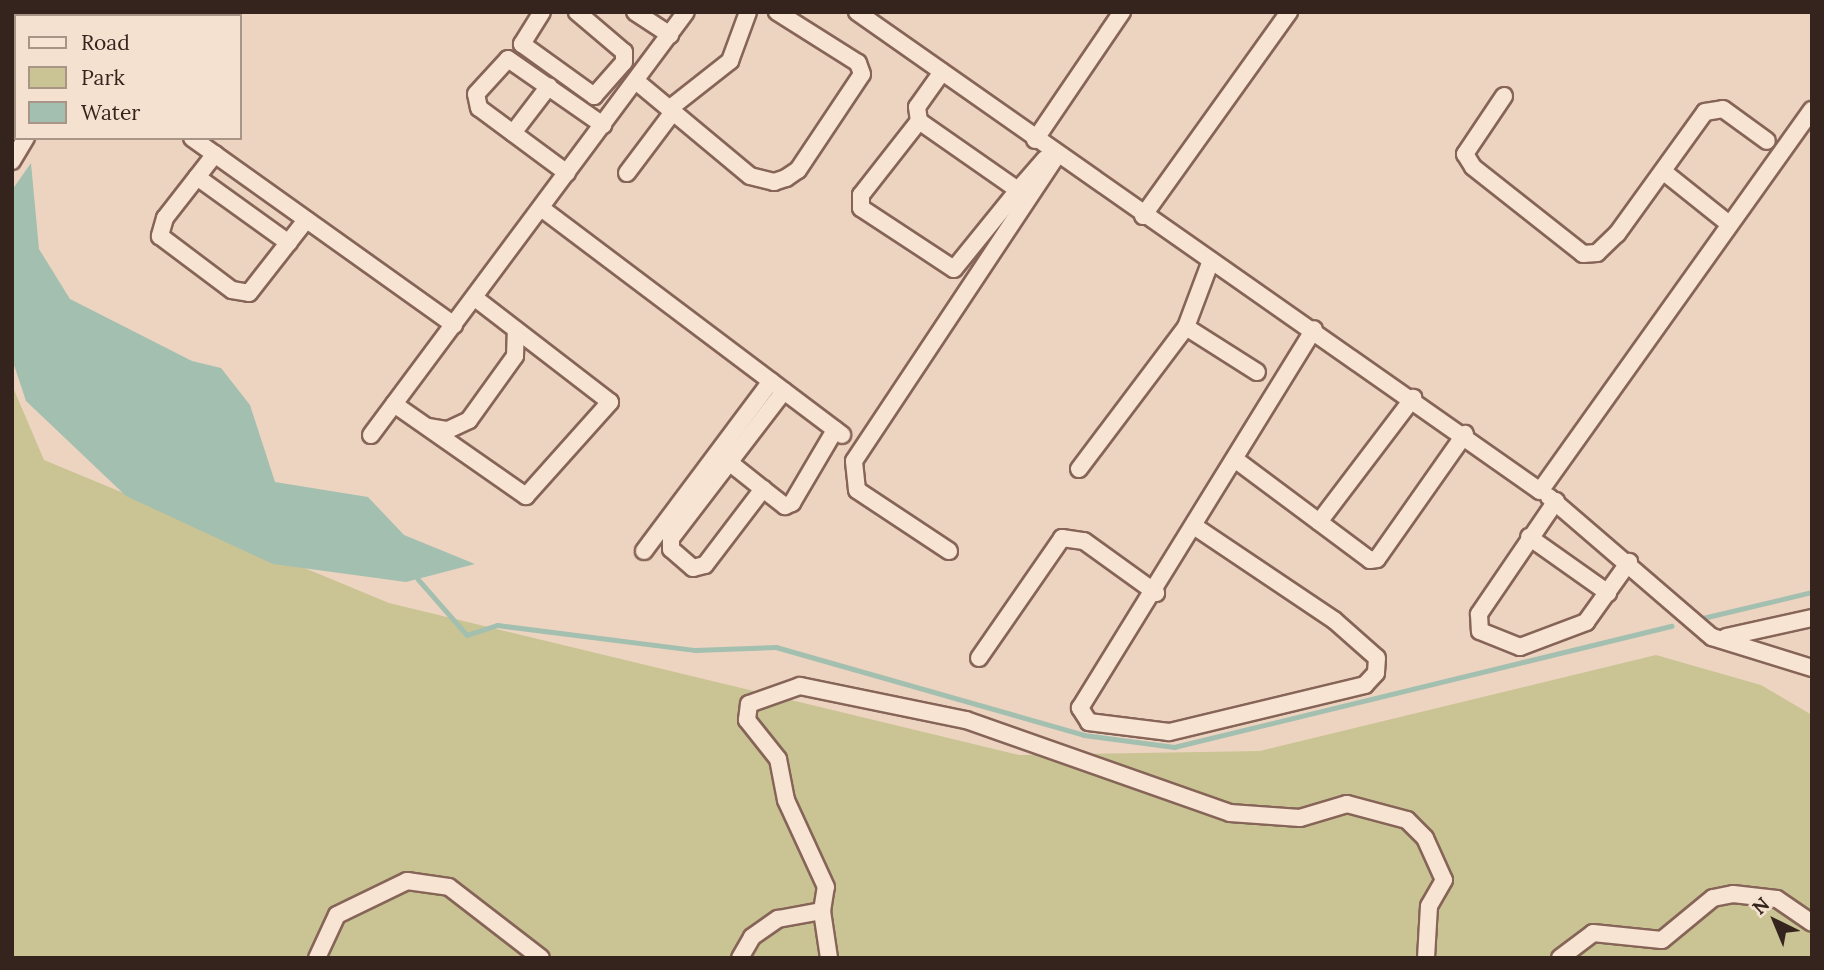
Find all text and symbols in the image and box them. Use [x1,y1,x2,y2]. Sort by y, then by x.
legend [14,14,242,140]
text: Road [81,29,130,56]
text: Park [81,64,125,91]
text: Water [81,99,140,126]
north arrow [1740,886,1810,956]
text: N [1747,892,1774,919]

